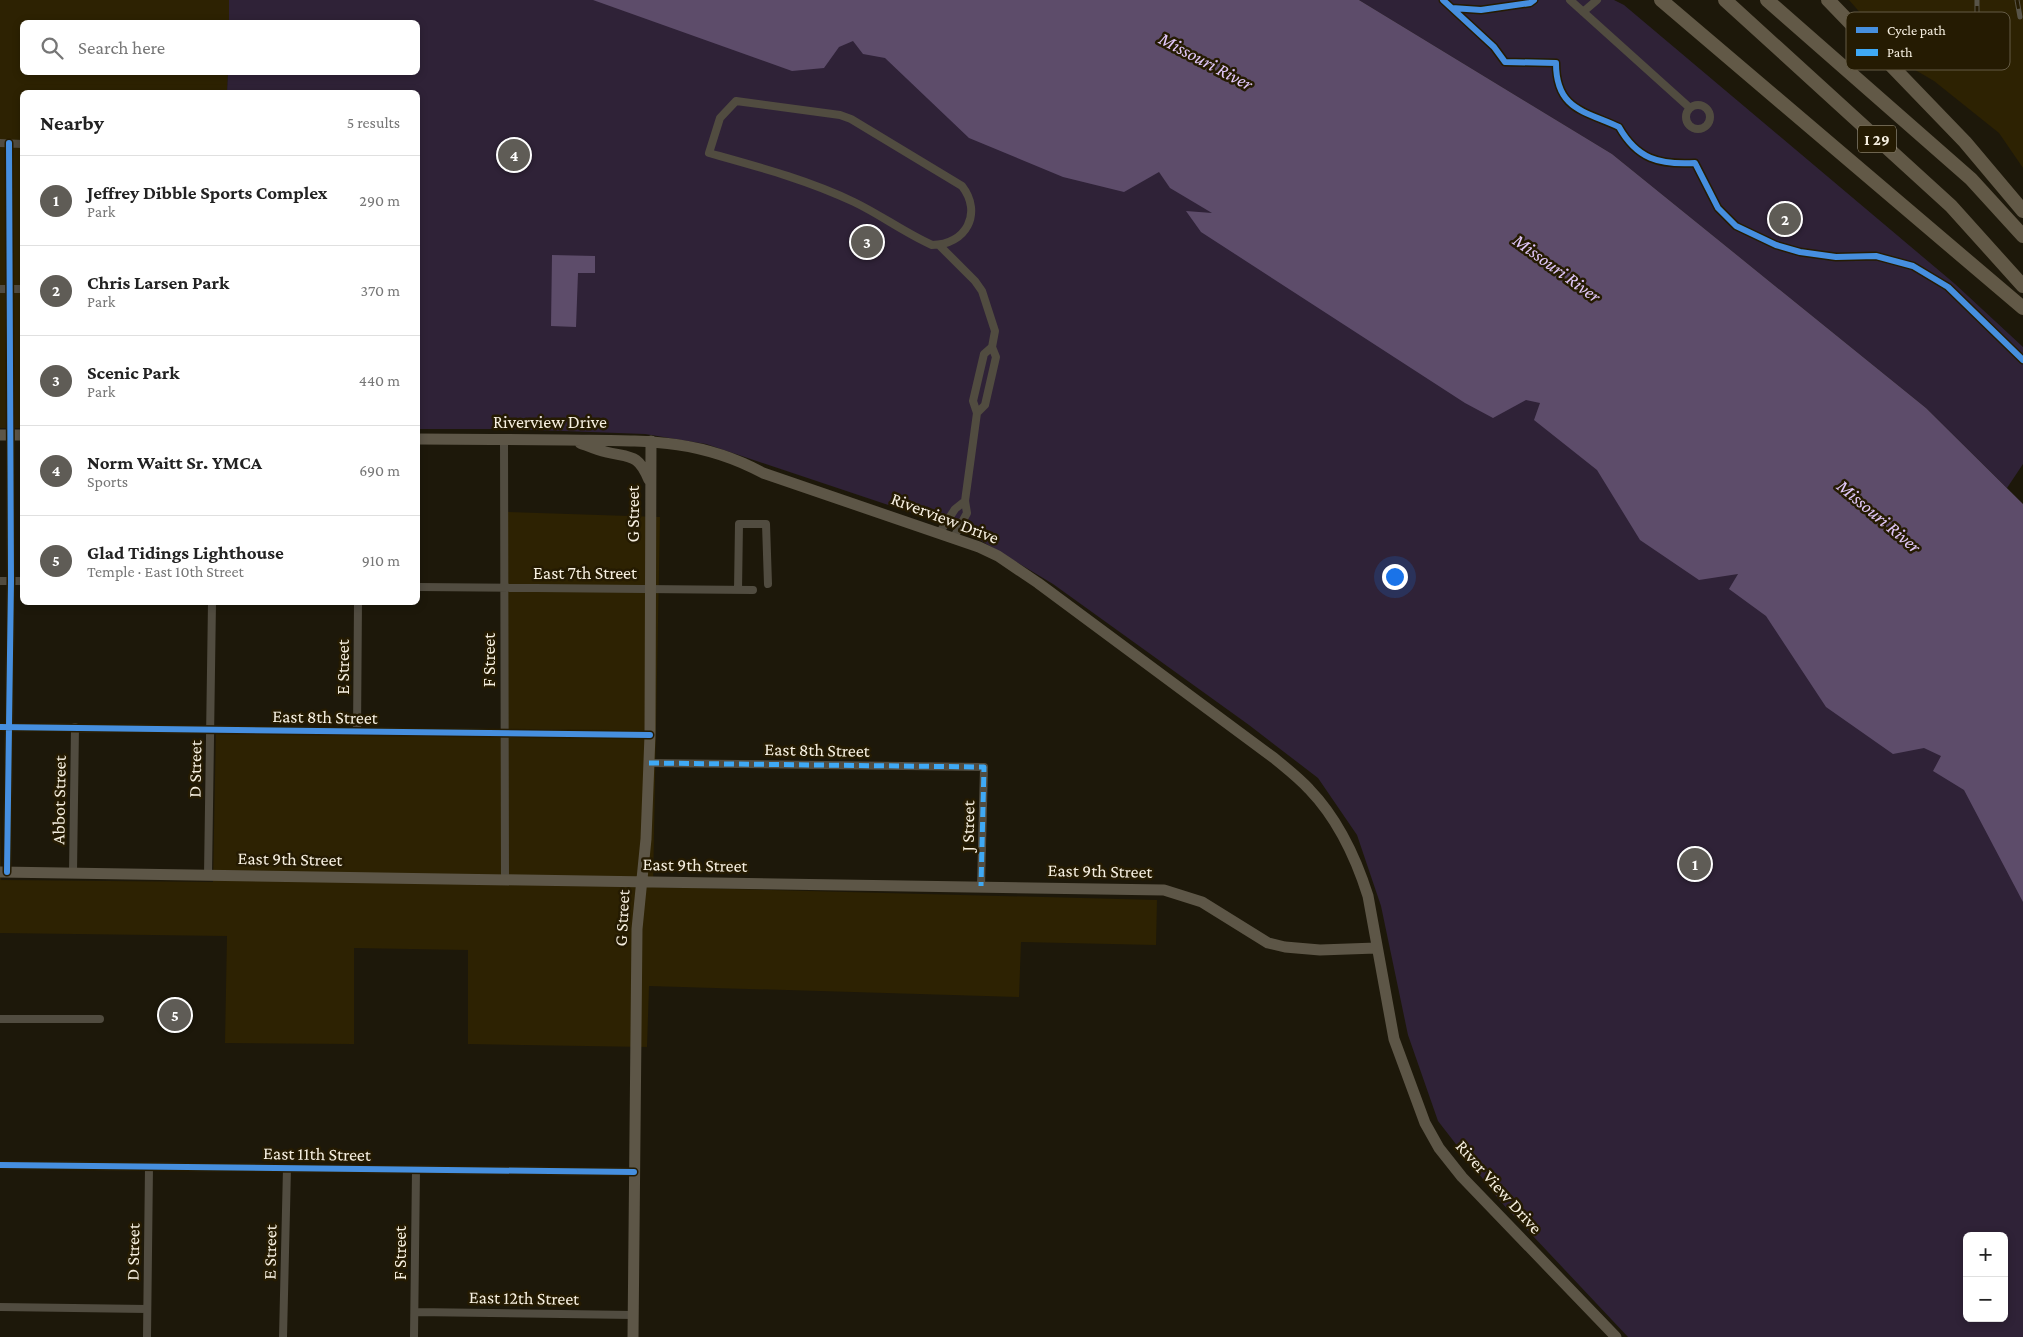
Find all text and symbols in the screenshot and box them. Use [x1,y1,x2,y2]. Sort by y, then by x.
legend [1846,12,2010,70]
search box [20,20,420,75]
text: Cycle path [1887,22,1946,38]
water label: Missouri River [1155,27,1258,95]
icon: search [38,34,66,62]
text: Search here [78,37,165,58]
text: Path [1887,44,1913,60]
text: Nearby [40,111,104,135]
text: 5 results [347,114,400,131]
road number: I 29 [1858,126,1896,152]
pin: 4 [498,136,530,174]
text: Jeffrey Dibble Sports Complex [87,182,327,203]
text: 1 [53,192,59,209]
text: 290 m [359,192,400,209]
pin: 2 [1769,200,1801,238]
text: Park [87,203,115,220]
pin: 3 [851,223,883,261]
water label: Missouri River [1508,229,1606,308]
text: Chris Larsen Park [87,272,229,293]
text: 2 [52,282,60,299]
text: 370 m [361,282,400,299]
text: Park [87,293,115,310]
text: Scenic Park [87,362,180,383]
text: 3 [52,372,60,389]
text: 440 m [359,372,400,389]
text: Park [87,383,115,400]
street label: Riverview Drive [493,412,607,432]
text: Norm Waitt Sr. YMCA [87,452,262,473]
text: 4 [52,462,60,479]
text: 690 m [359,462,400,479]
text: Sports [87,473,128,490]
water label: Missouri River [1832,474,1926,558]
street label: G Street [623,484,643,542]
street label: Riverview Drive [888,488,1002,548]
text: Glad Tidings Lighthouse [87,542,284,563]
text: 5 [52,552,60,569]
text: 910 m [362,552,400,569]
text: Temple · East 10th Street [87,563,244,580]
street label: East 7th Street [533,563,638,583]
your location [1382,564,1408,590]
street label: F Street [479,632,499,687]
street label: E Street [333,638,353,695]
street label: East 8th Street [272,706,379,728]
street label: D Street [184,739,206,798]
street label: East 8th Street [764,739,871,761]
street label: Abbot Street [48,754,70,845]
street label: J Street [958,799,978,854]
pin: 1 [1679,845,1711,883]
street label: East 9th Street [237,848,344,870]
street label: East 9th Street [642,854,749,876]
street label: East 9th Street [1047,860,1154,882]
street label: G Street [611,888,634,947]
pin: 5 [159,996,191,1034]
street label: River View Drive [1452,1136,1546,1238]
street label: East 11th Street [263,1143,372,1165]
street label: D Street [122,1222,144,1281]
street label: E Street [260,1223,280,1280]
street label: F Street [390,1225,410,1280]
map controls [1963,1232,2008,1322]
button: + [1963,1232,2008,1277]
button: − [1963,1277,2008,1322]
street label: East 12th Street [469,1287,580,1309]

